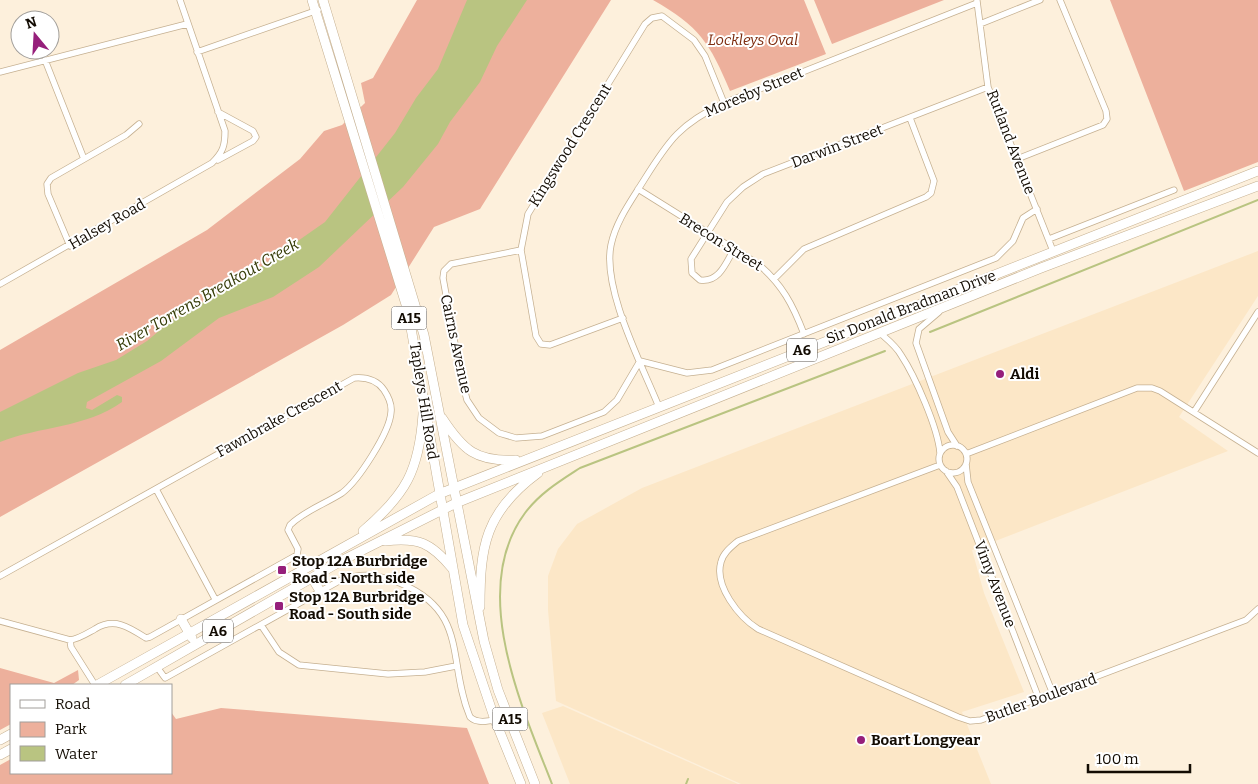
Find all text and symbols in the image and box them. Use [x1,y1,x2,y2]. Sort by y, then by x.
north arrow [10,10,60,60]
text: N [23,13,39,33]
park label: Lockleys Oval [708,31,798,49]
street label: Moresby Street [702,63,806,121]
street label: Kingswood Crescent [525,80,616,210]
street label: Rutland Avenue [983,87,1039,197]
street label: Darwin Street [789,120,886,172]
street label: Halsey Road [65,195,149,253]
street label: Brecon Street [676,209,766,275]
water label: River Torrens Breakout Creek [113,234,302,355]
street label: Sir Donald Bradman Drive [824,266,998,348]
street label: Cairns Avenue [437,293,475,395]
road number: A15 [392,306,426,330]
road number: A6 [787,338,817,362]
street label: Tapleys Hill Road [406,341,442,461]
place label: Aldi [1010,365,1039,383]
marker: Aldi [994,368,1006,380]
street label: Fawnbrake Crescent [213,377,345,461]
street label: Vimy Avenue [970,538,1020,630]
place label: Stop 12A Burbridge Road - North side [292,552,427,587]
marker: Stop 12A Burbridge Road - North side [276,564,288,576]
place label: Stop 12A Burbridge Road - South side [289,588,424,623]
marker: Stop 12A Burbridge Road - South side [273,600,285,612]
road number: A6 [203,620,233,642]
street label: Butler Boulevard [983,670,1099,726]
legend [10,684,172,774]
text: Road [55,695,90,713]
road number: A15 [492,708,528,731]
text: Park [55,720,87,738]
place label: Boart Longyear [871,731,980,749]
marker: Boart Longyear [855,734,867,746]
scale bar [1088,742,1190,774]
text: Water [55,745,98,763]
text: 100 m [1096,750,1139,768]

